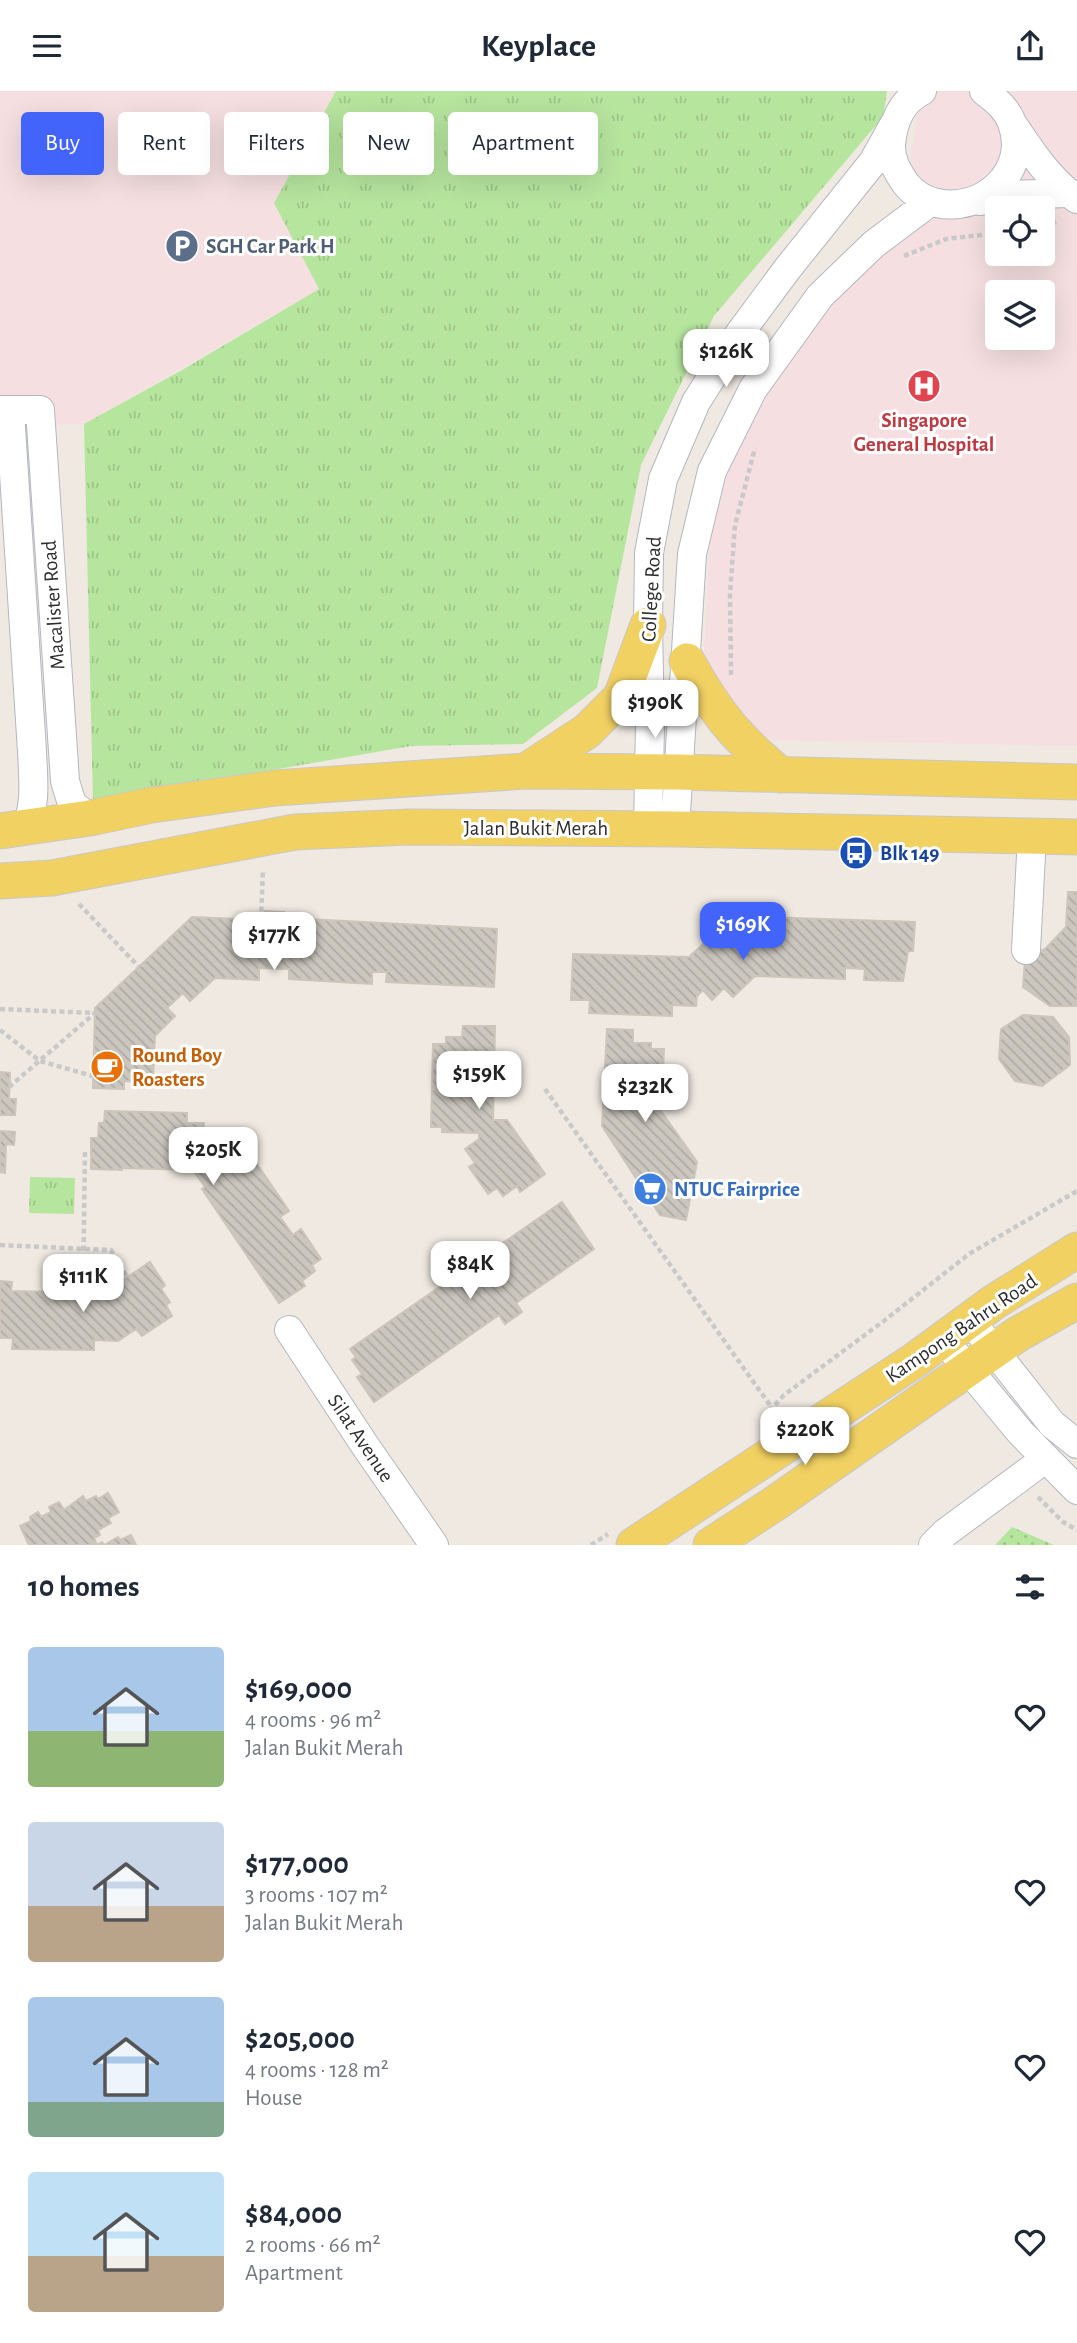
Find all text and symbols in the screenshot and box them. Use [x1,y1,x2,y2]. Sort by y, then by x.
icon: menu [28,27,66,65]
icon: share [1011,27,1049,65]
text: Keyplace [481,30,596,62]
chip: Buy [21,112,104,175]
chip: Rent [118,112,210,175]
chip: Filters [224,112,329,175]
chip: New [343,112,434,175]
chip: Apartment [448,112,598,175]
map controls [985,196,1055,350]
button: locate [985,196,1055,266]
parking icon: SGH Car Park H [163,227,201,265]
place label: SGH Car Park H [206,236,335,257]
button: layers [985,280,1055,350]
pin: $126K [677,329,775,389]
text: $126K [699,340,753,363]
hospital icon: Singapore General Hospital [905,367,943,405]
place label: Singapore General Hospital [854,410,994,455]
street label: College Road [638,536,665,642]
street label: Macalister Road [38,539,68,670]
pin: $190K [606,681,704,740]
text: $190K [627,691,683,714]
street label: Jalan Bukit Merah [464,818,608,839]
bus stop icon: Blk 149 [837,834,875,872]
place label: Blk 149 [880,843,940,864]
pin: $169K [694,903,792,962]
pin: $177K [225,913,323,972]
text: $169K [716,913,770,936]
text: $177K [248,923,300,946]
place label: Round Boy Roasters [132,1045,222,1090]
cafe icon: Round Boy Roasters [88,1048,126,1086]
pin: $159K [430,1051,528,1111]
text: $159K [452,1062,506,1085]
pin: $232K [596,1065,694,1124]
text: $232K [617,1075,673,1098]
pin: $205K [164,1127,262,1187]
text: $205K [185,1138,241,1161]
supermarket icon: NTUC Fairprice [631,1170,669,1208]
place label: NTUC Fairprice [674,1179,800,1200]
pin: $84K [429,1241,511,1301]
text: $84K [447,1252,493,1275]
pin: $111K [34,1255,132,1314]
text: $111K [59,1265,107,1288]
street label: Kampong Bahru Road [882,1270,1041,1387]
street label: Silat Avenue [324,1390,398,1486]
pin: $220K [756,1407,854,1467]
text: $220K [776,1418,834,1441]
icon: filters [1011,1568,1049,1606]
text: 10 homes [28,1572,139,1602]
text: $169,000 [245,1674,352,1704]
icon: home [84,1675,168,1759]
icon: heart [1011,1698,1049,1736]
text: 4 rooms · 96 m² [245,1709,381,1732]
text: Jalan Bukit Merah [245,1737,403,1760]
text: $177,000 [245,1849,349,1879]
icon: home [84,1850,168,1934]
icon: heart [1011,1873,1049,1911]
text: 3 rooms · 107 m² [245,1884,388,1907]
text: Jalan Bukit Merah [245,1912,403,1935]
text: $205,000 [245,2024,355,2054]
icon: home [84,2025,168,2109]
icon: heart [1011,2048,1049,2086]
text: 4 rooms · 128 m² [245,2059,389,2082]
text: House [245,2087,302,2110]
text: $84,000 [245,2199,342,2229]
icon: home [84,2200,168,2284]
icon: heart [1011,2223,1049,2261]
text: 2 rooms · 66 m² [245,2234,381,2257]
text: Apartment [245,2262,343,2285]

